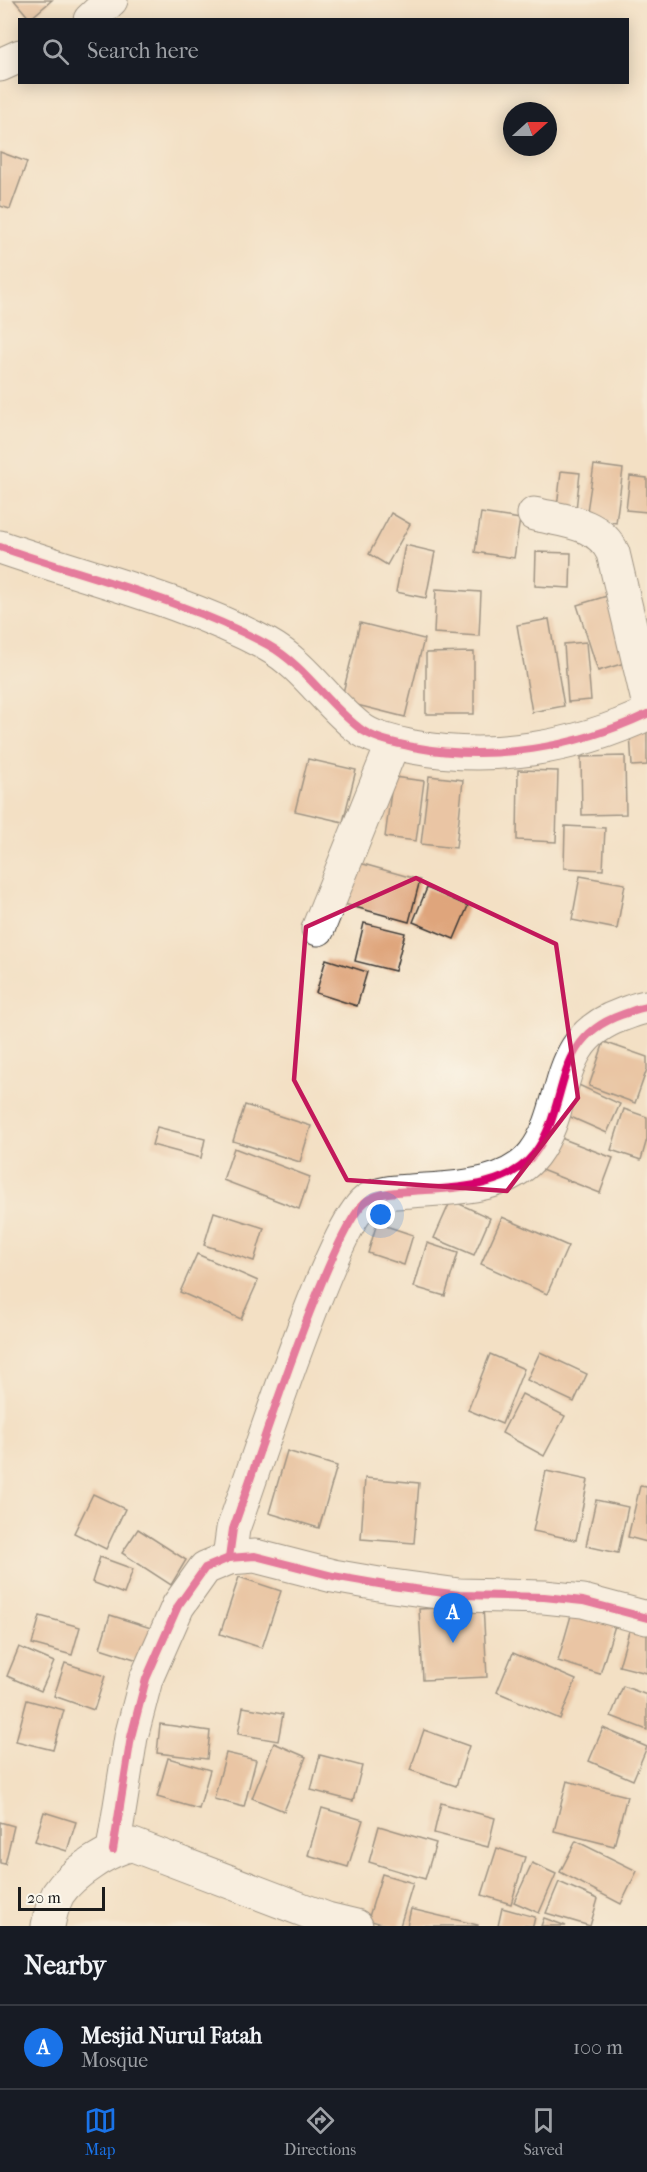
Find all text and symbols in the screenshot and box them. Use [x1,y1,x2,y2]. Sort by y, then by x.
search box [18,18,629,84]
icon: search [39,35,72,68]
text: Search here [87,38,199,64]
north arrow [503,102,557,156]
your location [366,1200,395,1229]
pin: A [434,1594,472,1643]
scale bar [18,1884,105,1912]
text: 20 m [27,1888,61,1907]
text: Nearby [24,1950,106,1981]
text: Mesjid Nurul Fatah [81,2023,262,2049]
text: A [37,2036,50,2059]
text: 100 m [573,2036,623,2059]
text: Mosque [81,2049,148,2072]
tab: Map [84,2104,117,2159]
tab: Directions [284,2104,356,2159]
tab: Saved [524,2104,563,2159]

